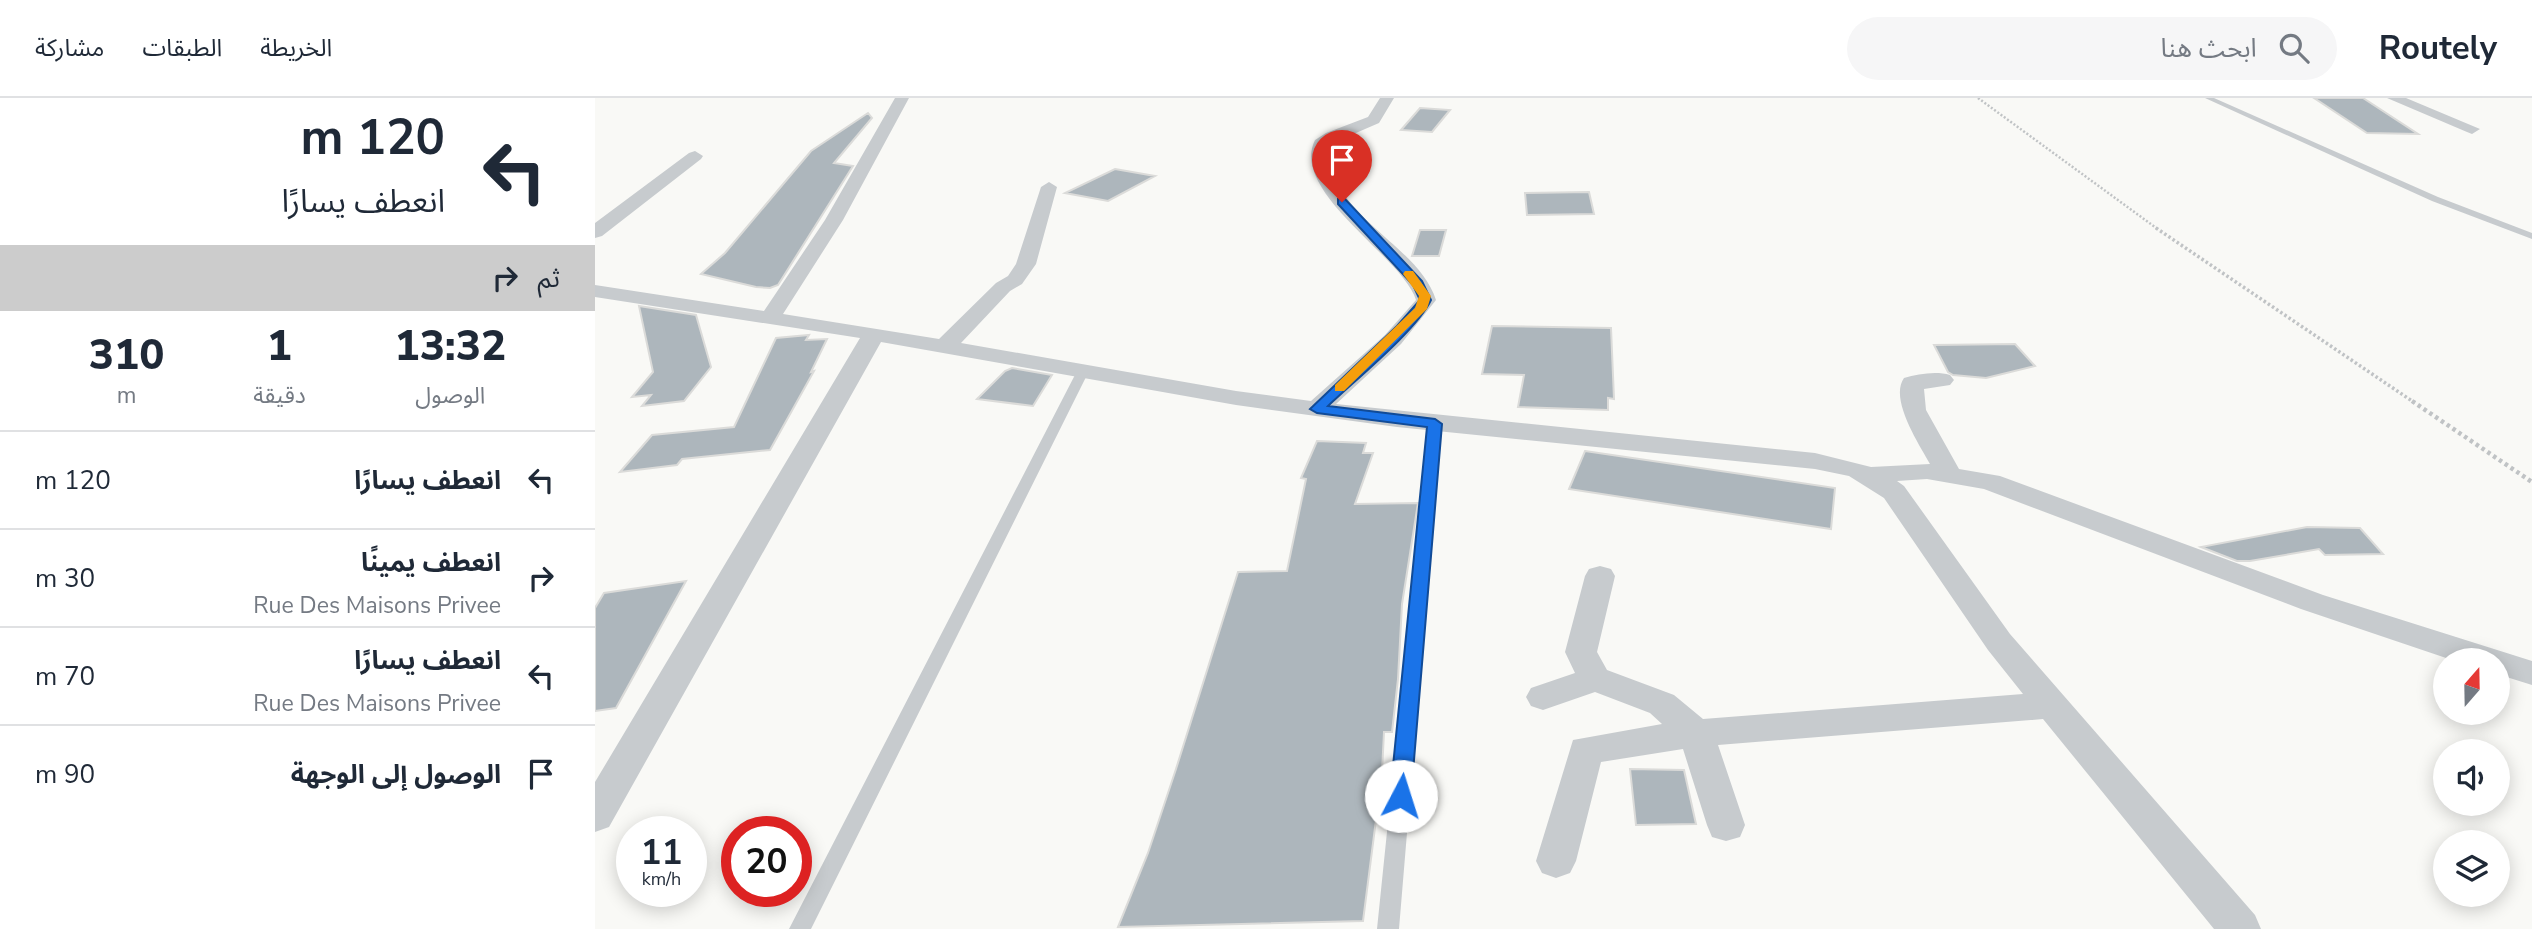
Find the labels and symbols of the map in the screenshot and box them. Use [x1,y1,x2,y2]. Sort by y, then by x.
pin [1312,130,1372,202]
north arrow [2433,648,2509,724]
position arrow [1364,759,1438,833]
speed limit sign: 20 [721,816,812,907]

